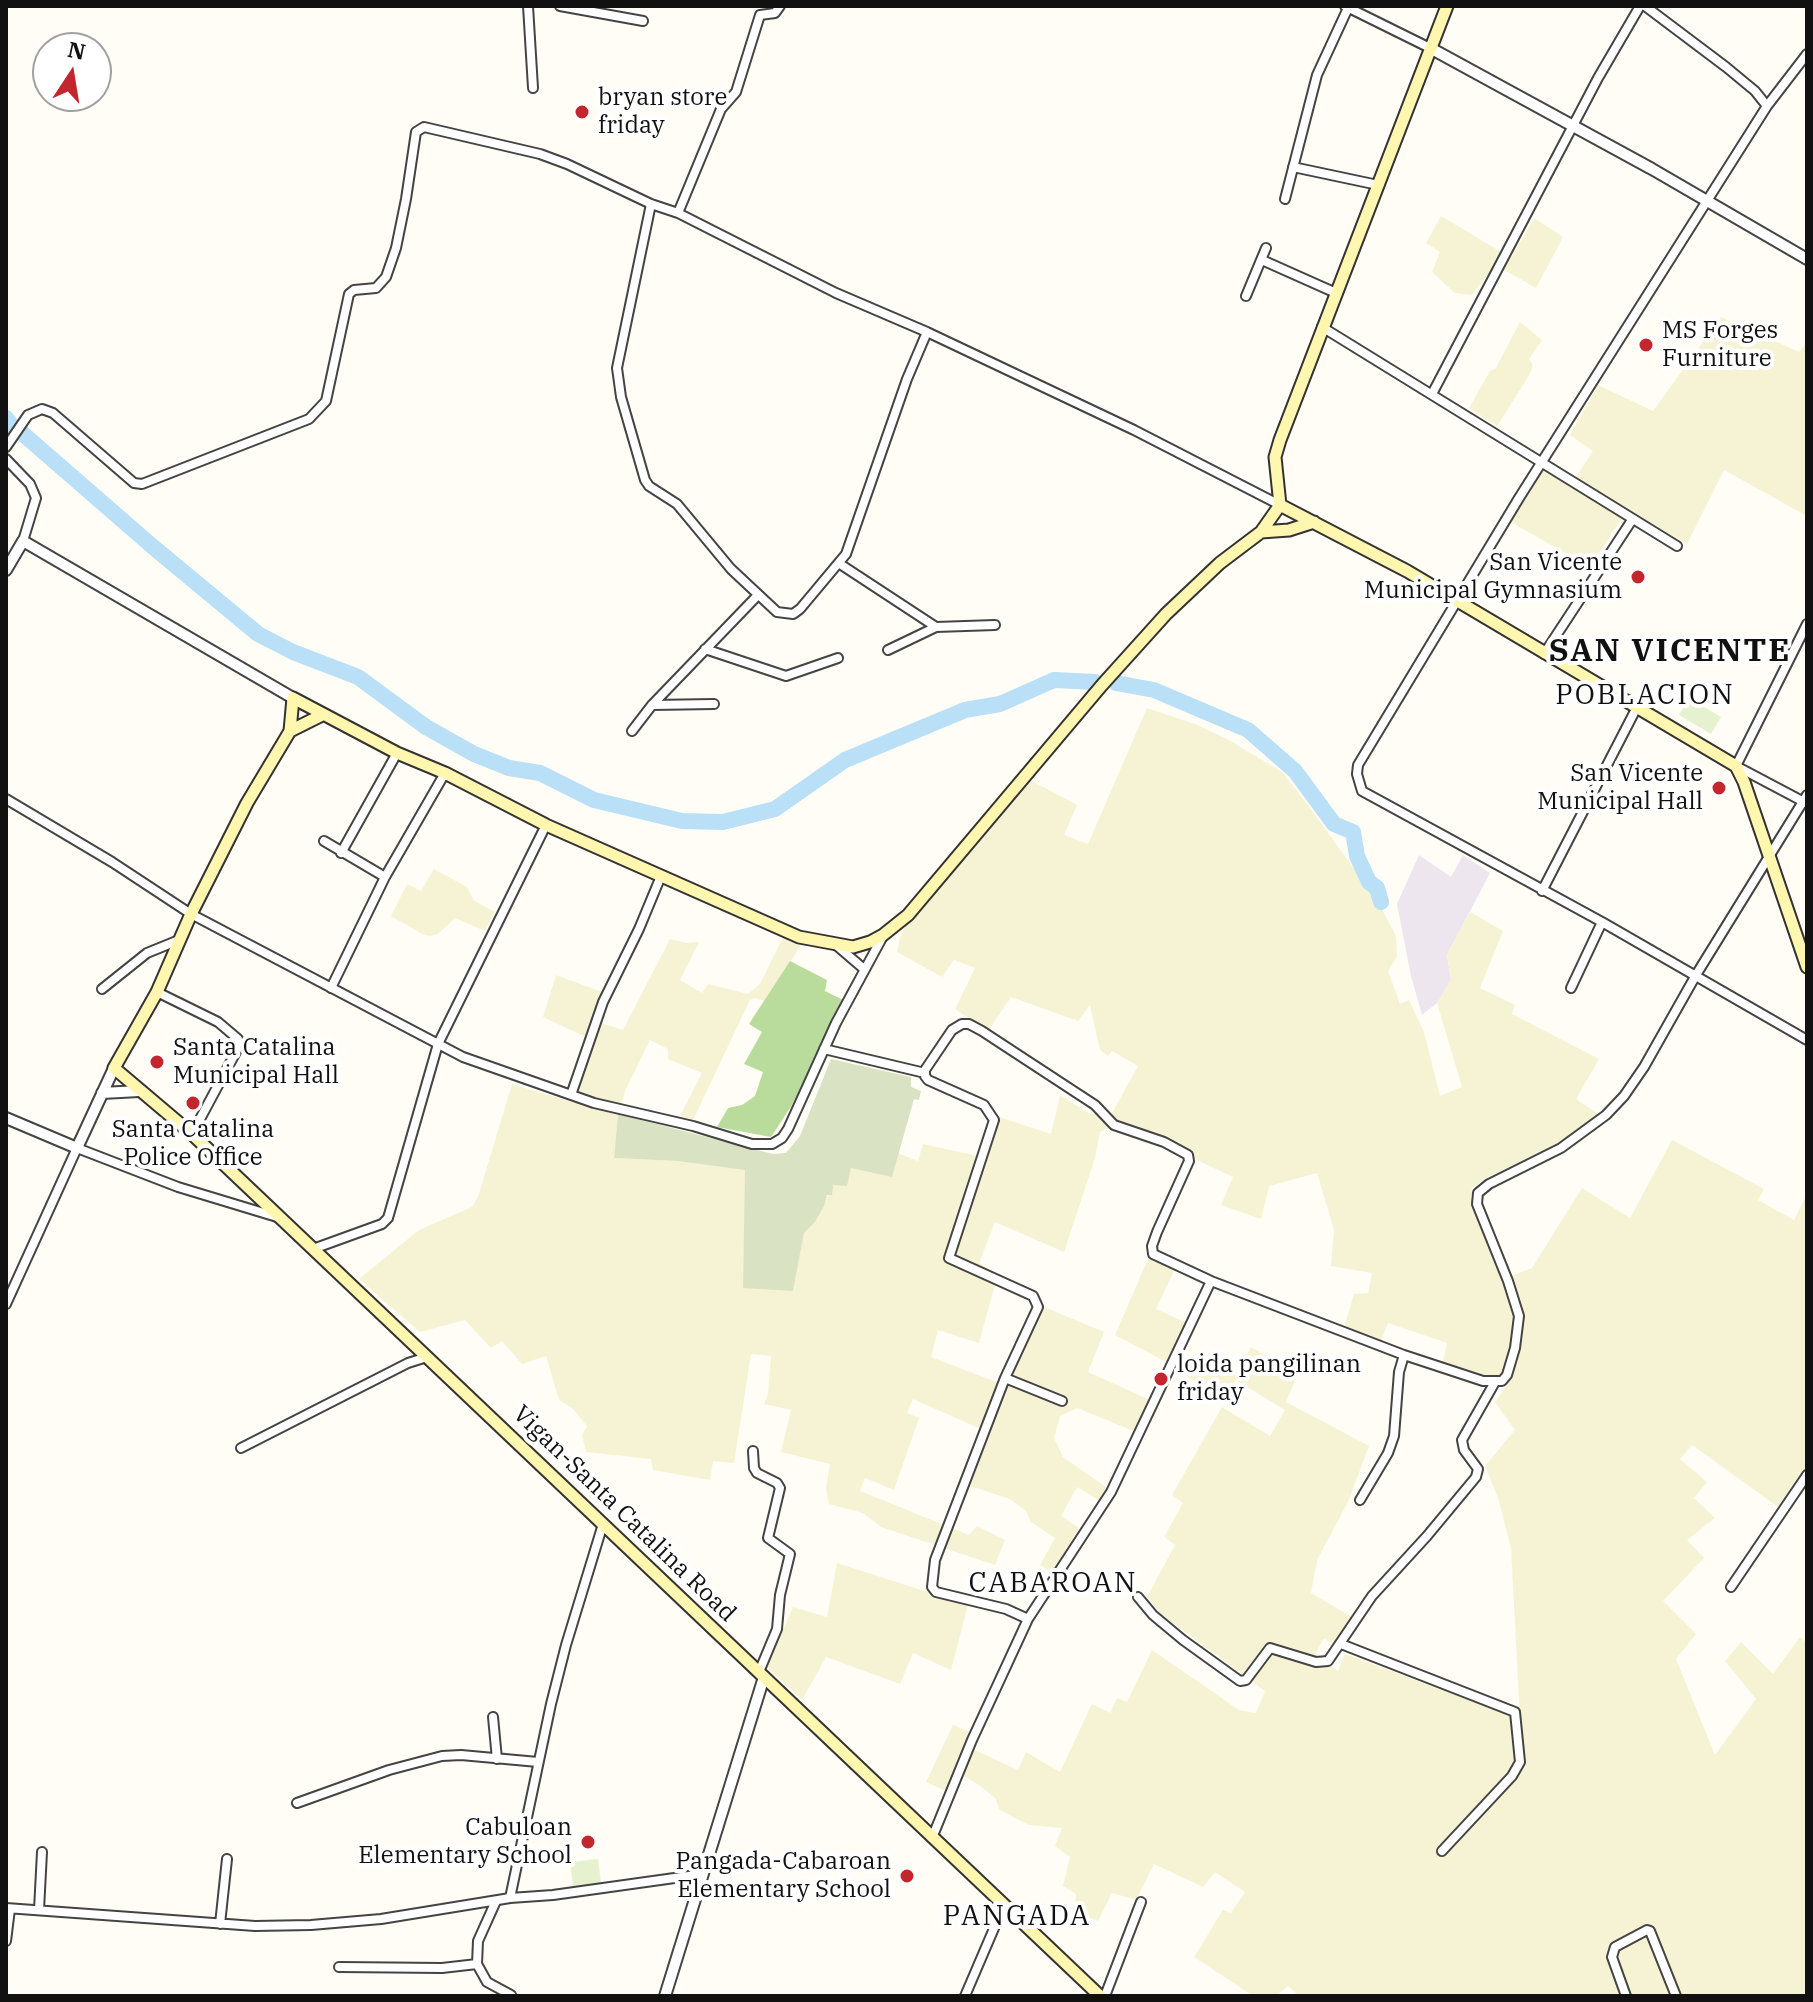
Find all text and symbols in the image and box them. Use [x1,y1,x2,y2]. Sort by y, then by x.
north arrow [32,32,112,112]
text: N [65,34,88,66]
place label: bryan store friday [598,84,727,140]
marker: bryan store friday [573,103,591,121]
place label: MS Forges Furniture [1662,317,1778,373]
marker: MS Forges Furniture [1637,336,1655,354]
place label: San Vicente Municipal Gymnasium [1364,549,1622,605]
marker: San Vicente Municipal Gymnasium [1629,568,1647,586]
district label: SAN VICENTE [1549,633,1791,671]
district label: POBLACION [1555,679,1735,713]
place label: San Vicente Municipal Hall [1537,760,1703,816]
marker: San Vicente Municipal Hall [1710,779,1728,797]
place label: Santa Catalina Municipal Hall [173,1034,339,1090]
marker: Santa Catalina Municipal Hall [148,1053,166,1071]
marker: Santa Catalina Police Office [184,1094,202,1112]
place label: Santa Catalina Police Office [112,1116,274,1172]
place label: loida pangilinan friday [1177,1351,1361,1407]
marker: loida pangilinan friday [1152,1370,1170,1388]
street label: Vigan-Santa Catalina Road [507,1400,741,1628]
district label: CABAROAN [968,1567,1138,1601]
place label: Cabuloan Elementary School [358,1814,572,1870]
marker: Cabuloan Elementary School [579,1833,597,1851]
place label: Pangada-Cabaroan Elementary School [675,1848,891,1904]
marker: Pangada-Cabaroan Elementary School [898,1867,916,1885]
district label: PANGADA [943,1900,1091,1934]

